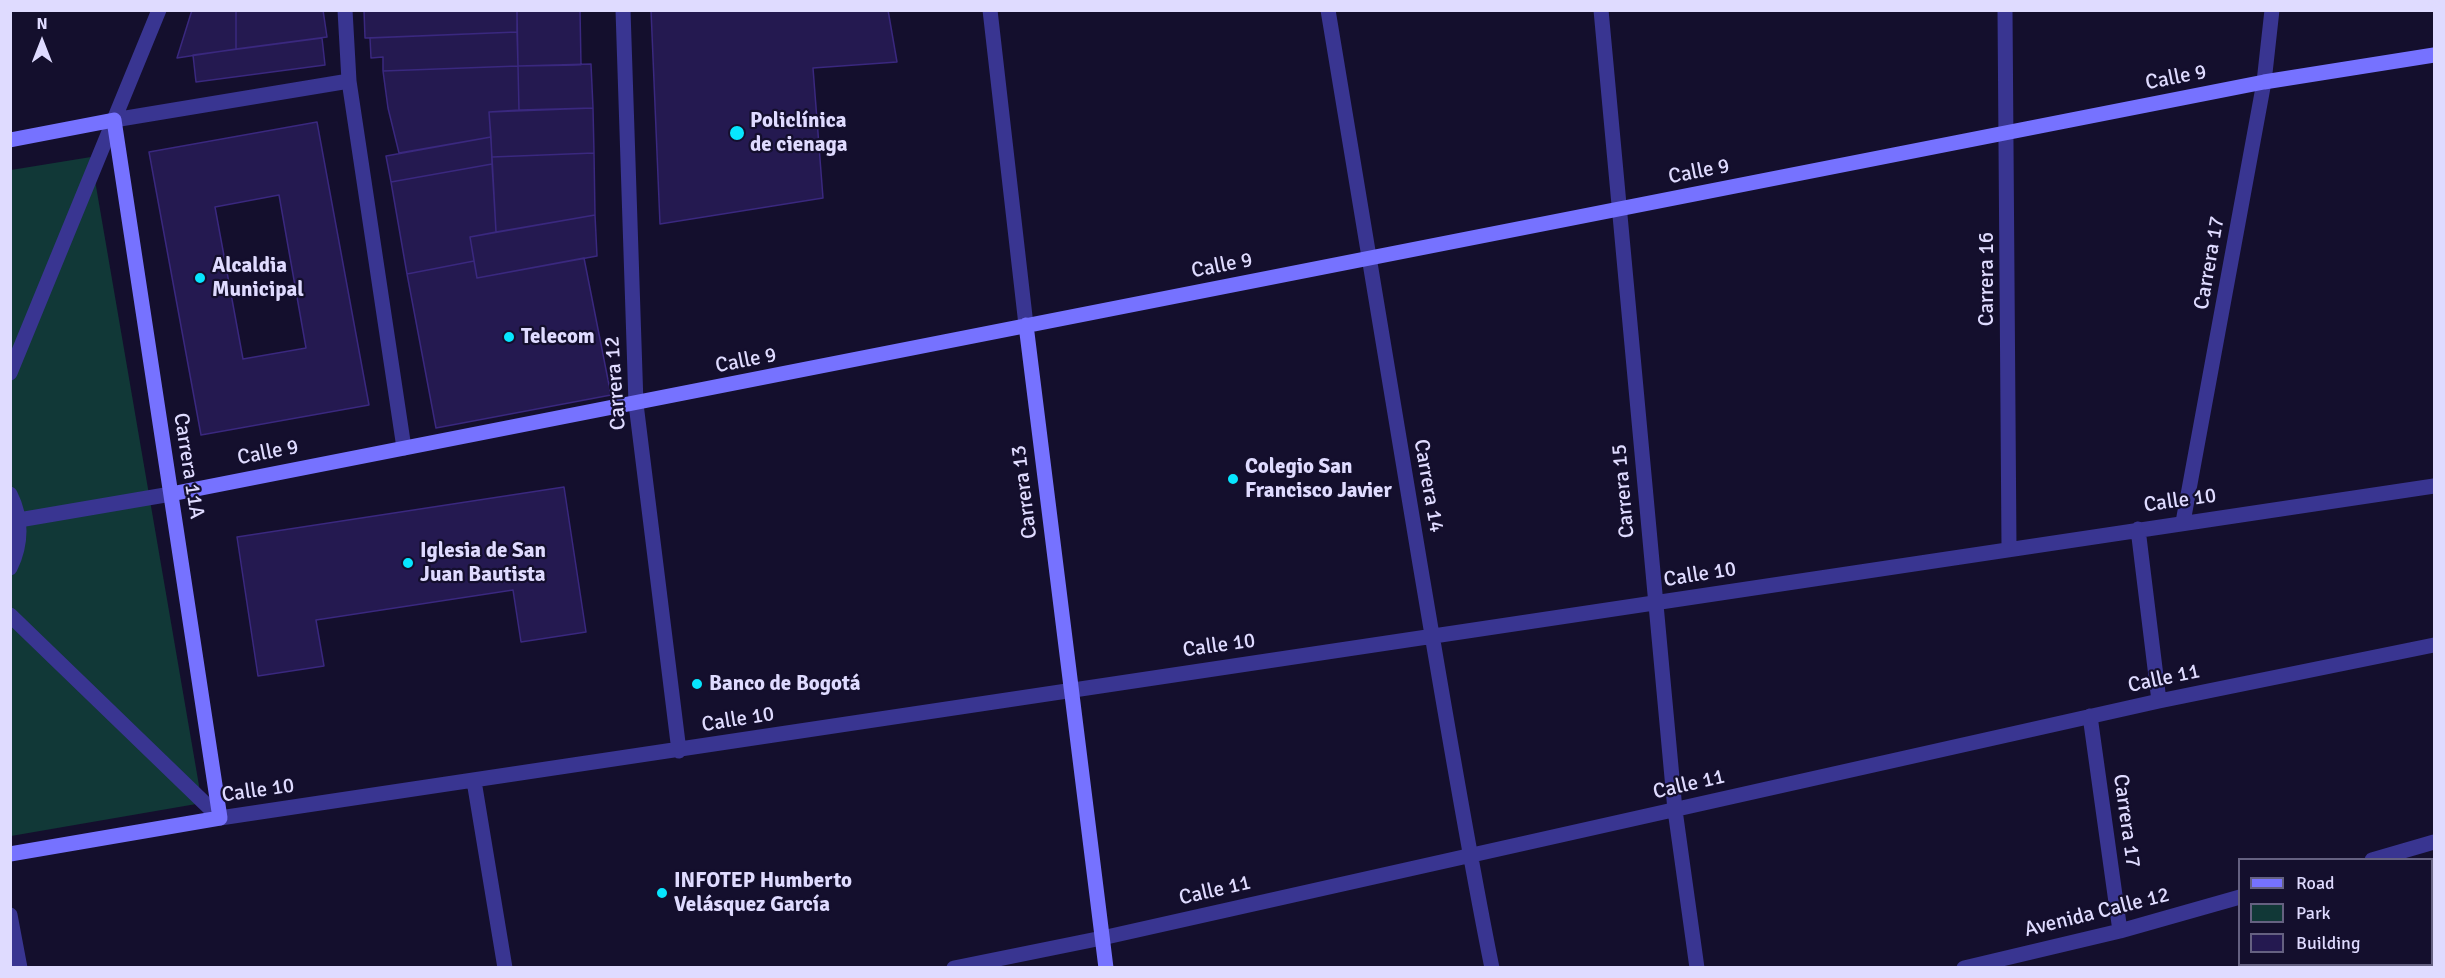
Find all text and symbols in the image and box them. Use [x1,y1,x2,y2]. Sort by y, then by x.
north arrow [12,12,72,72]
text: N [36,14,48,34]
street label: Calle 9 [2143,60,2209,96]
place label: Policlínica de cienaga [750,108,847,158]
marker: Policlínica de cienaga [728,124,746,142]
street label: Calle 9 [1666,154,1732,190]
street label: Carrera 17 [2189,214,2231,312]
street label: Carrera 16 [1974,232,2000,326]
street label: Calle 9 [1189,248,1255,284]
place label: Alcaldia Municipal [212,253,304,303]
marker: Alcaldia Municipal [193,271,207,285]
place label: Telecom [521,324,595,350]
marker: Telecom [502,330,516,344]
street label: Carrera 12 [600,335,632,431]
street label: Calle 9 [713,343,779,379]
street label: Carrera 11A [167,411,209,521]
street label: Calle 9 [235,435,301,471]
street label: Carrera 14 [1407,437,1449,535]
street label: Carrera 15 [1607,443,1641,539]
street label: Carrera 13 [1007,444,1043,540]
place label: Colegio San Francisco Javier [1245,454,1392,504]
marker: Colegio San Francisco Javier [1226,472,1240,486]
street label: Calle 10 [2142,483,2218,519]
place label: Iglesia de San Juan Bautista [420,538,546,588]
marker: Iglesia de San Juan Bautista [401,556,415,570]
street label: Calle 10 [1662,557,1738,593]
street label: Calle 10 [1181,628,1257,664]
street label: Calle 11 [2126,659,2202,699]
place label: Banco de Bogotá [709,671,861,697]
marker: Banco de Bogotá [690,677,704,691]
street label: Calle 10 [700,702,776,738]
street label: Calle 11 [1651,765,1727,805]
street label: Calle 10 [220,773,296,809]
street label: Carrera 17 [2107,773,2145,869]
legend [2238,858,2433,966]
place label: INFOTEP Humberto Velásquez García [674,868,852,918]
street label: Calle 11 [1177,871,1253,911]
text: Road [2296,872,2335,894]
street label: Avenida Calle 12 [2022,883,2172,943]
marker: INFOTEP Humberto Velásquez García [655,886,669,900]
text: Park [2296,902,2331,924]
text: Building [2296,932,2360,954]

